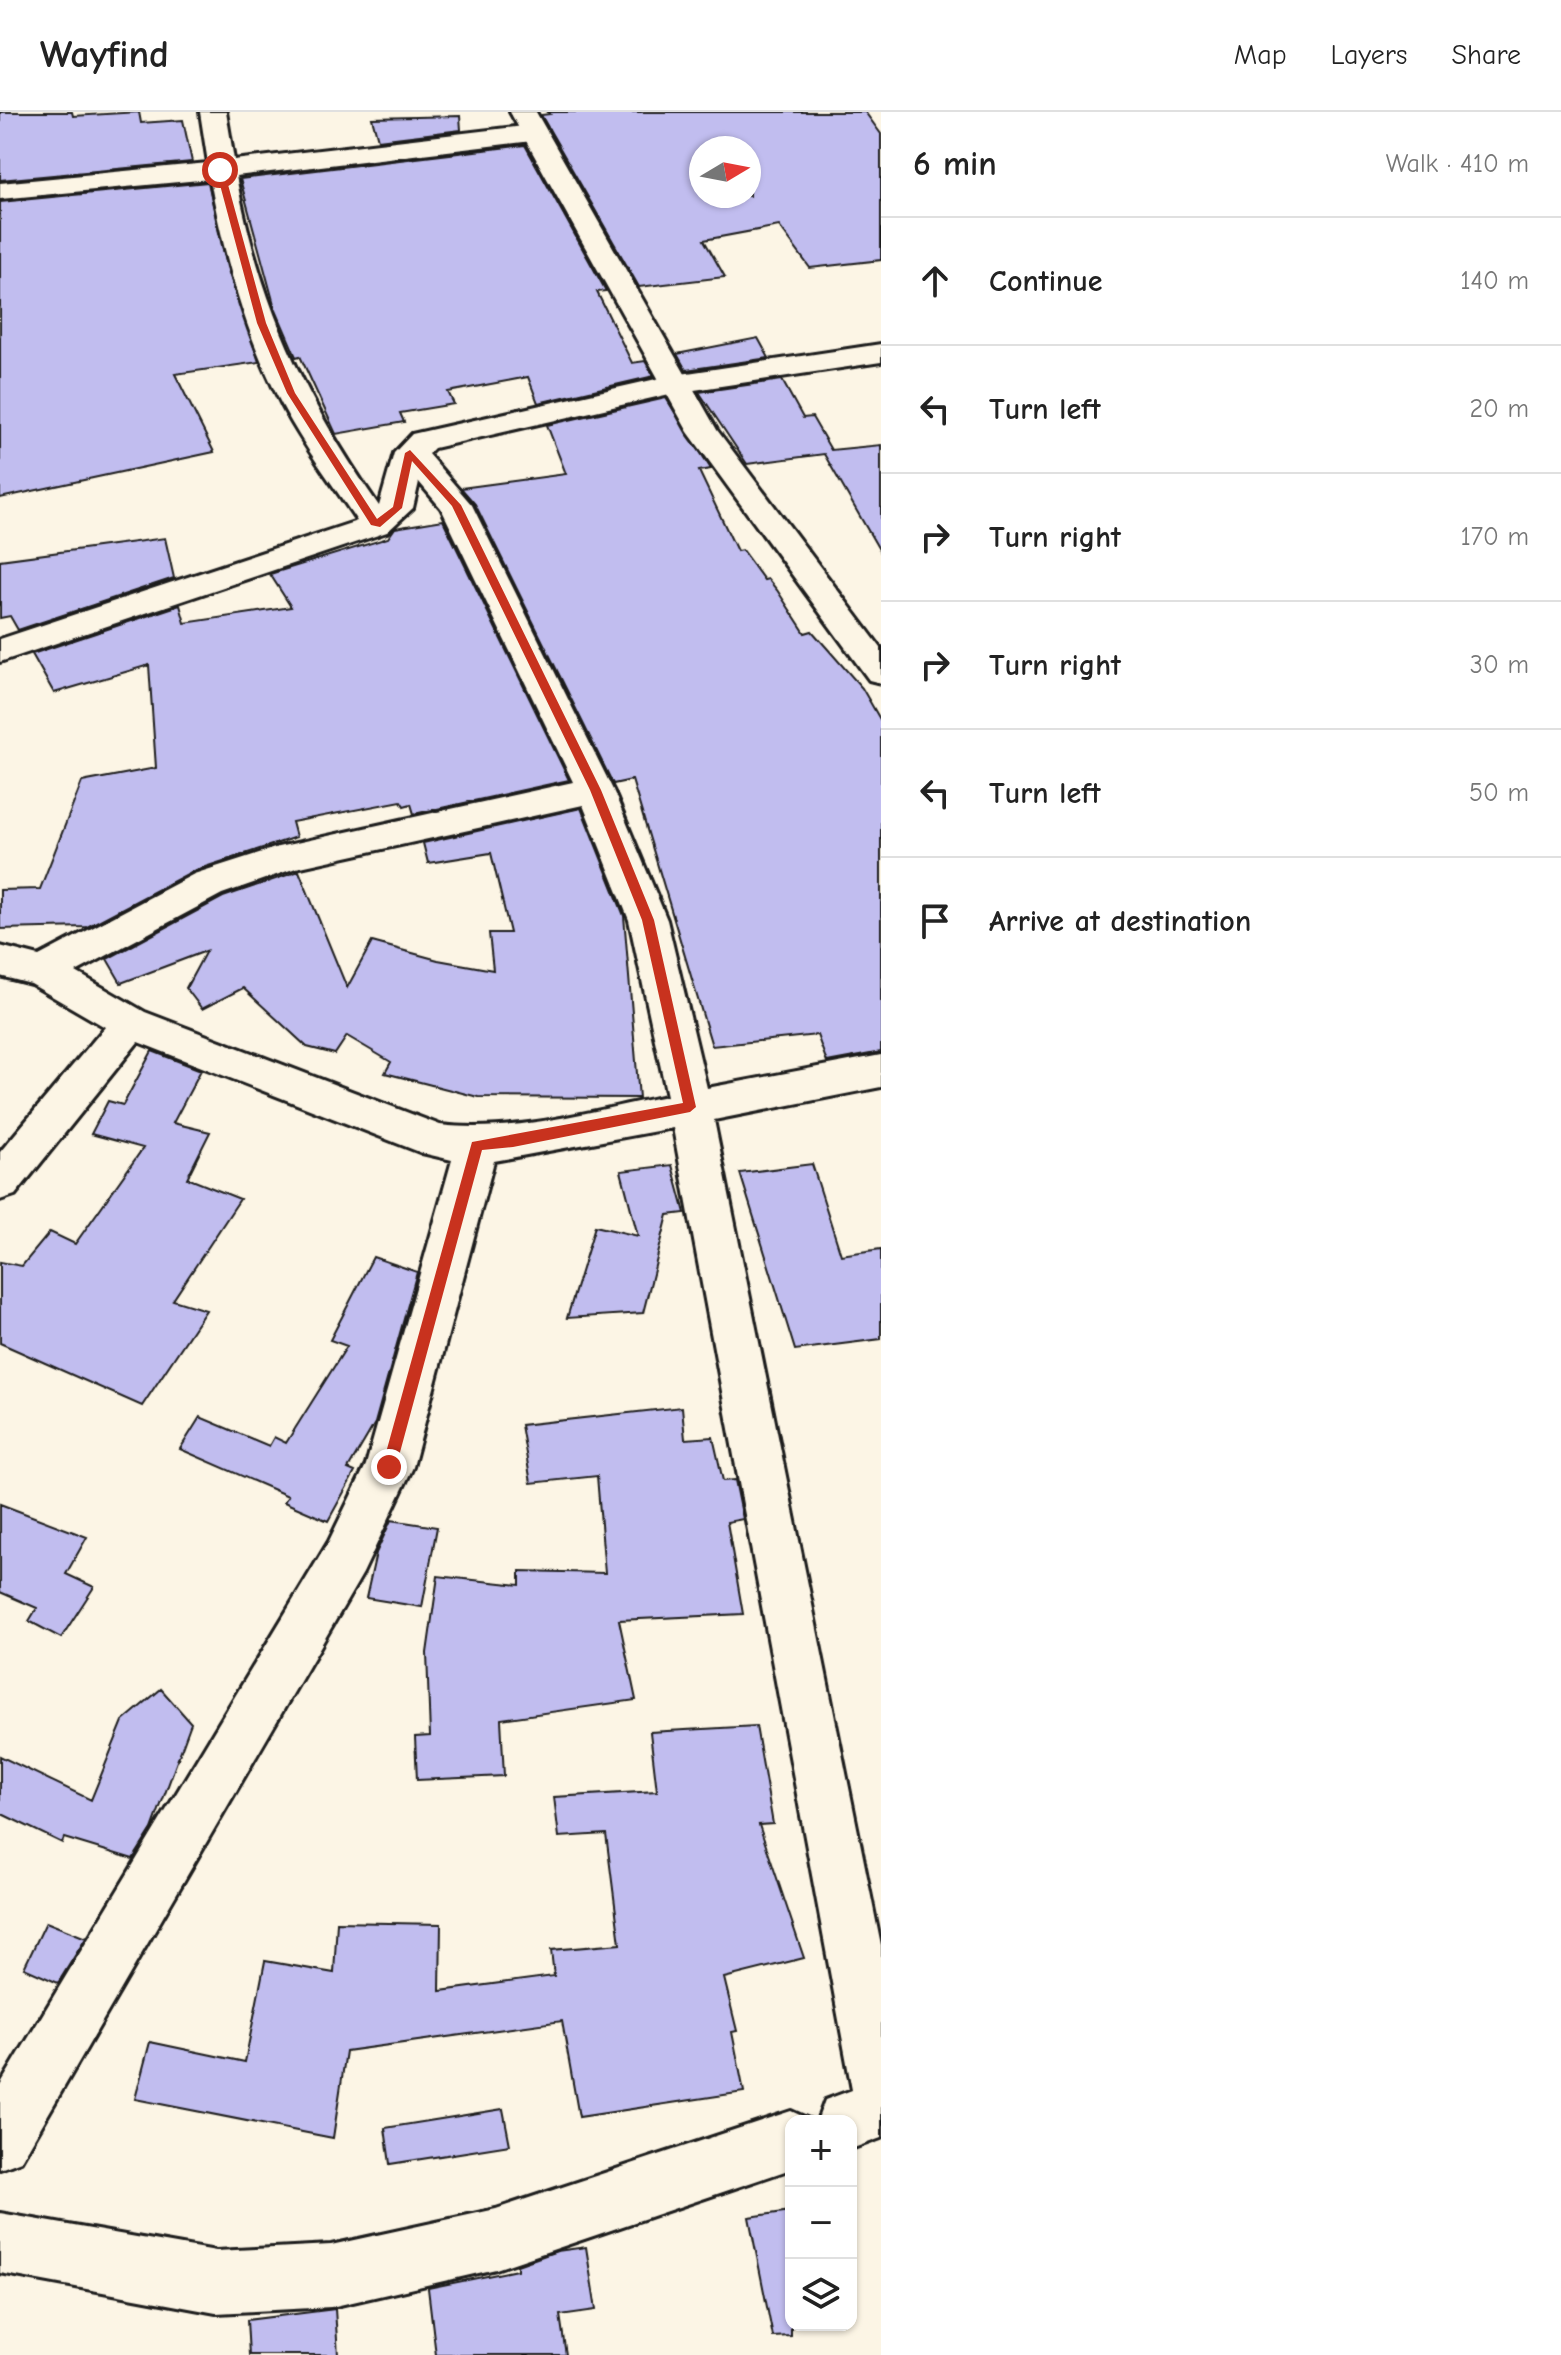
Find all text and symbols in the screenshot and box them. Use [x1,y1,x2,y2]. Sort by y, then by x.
text: Wayfind [40,33,169,77]
text: Map [1234,39,1287,71]
text: Layers [1331,39,1407,71]
text: Share [1451,39,1521,71]
north arrow [689,136,761,208]
text: 6 min [913,144,997,184]
text: Walk · 410 m [1386,149,1529,179]
route start [202,152,238,188]
icon: ahead [913,259,957,303]
text: Continue [989,264,1103,299]
text: 140 m [1460,266,1529,296]
icon: left [913,387,957,431]
text: Turn left [989,392,1101,427]
text: 20 m [1469,394,1529,424]
icon: right [913,515,957,559]
text: Turn right [989,520,1121,555]
text: 170 m [1460,522,1529,552]
icon: right [913,643,957,687]
text: Turn right [989,648,1121,683]
text: 30 m [1470,650,1529,680]
icon: left [913,771,957,815]
text: Turn left [989,776,1101,811]
text: 50 m [1469,778,1529,808]
icon: arrive [913,899,957,943]
text: Arrive at destination [989,904,1251,939]
route end [371,1449,407,1485]
map controls [785,2115,857,2331]
button: + [785,2115,857,2187]
button: − [785,2187,857,2259]
button: layers [785,2259,857,2331]

